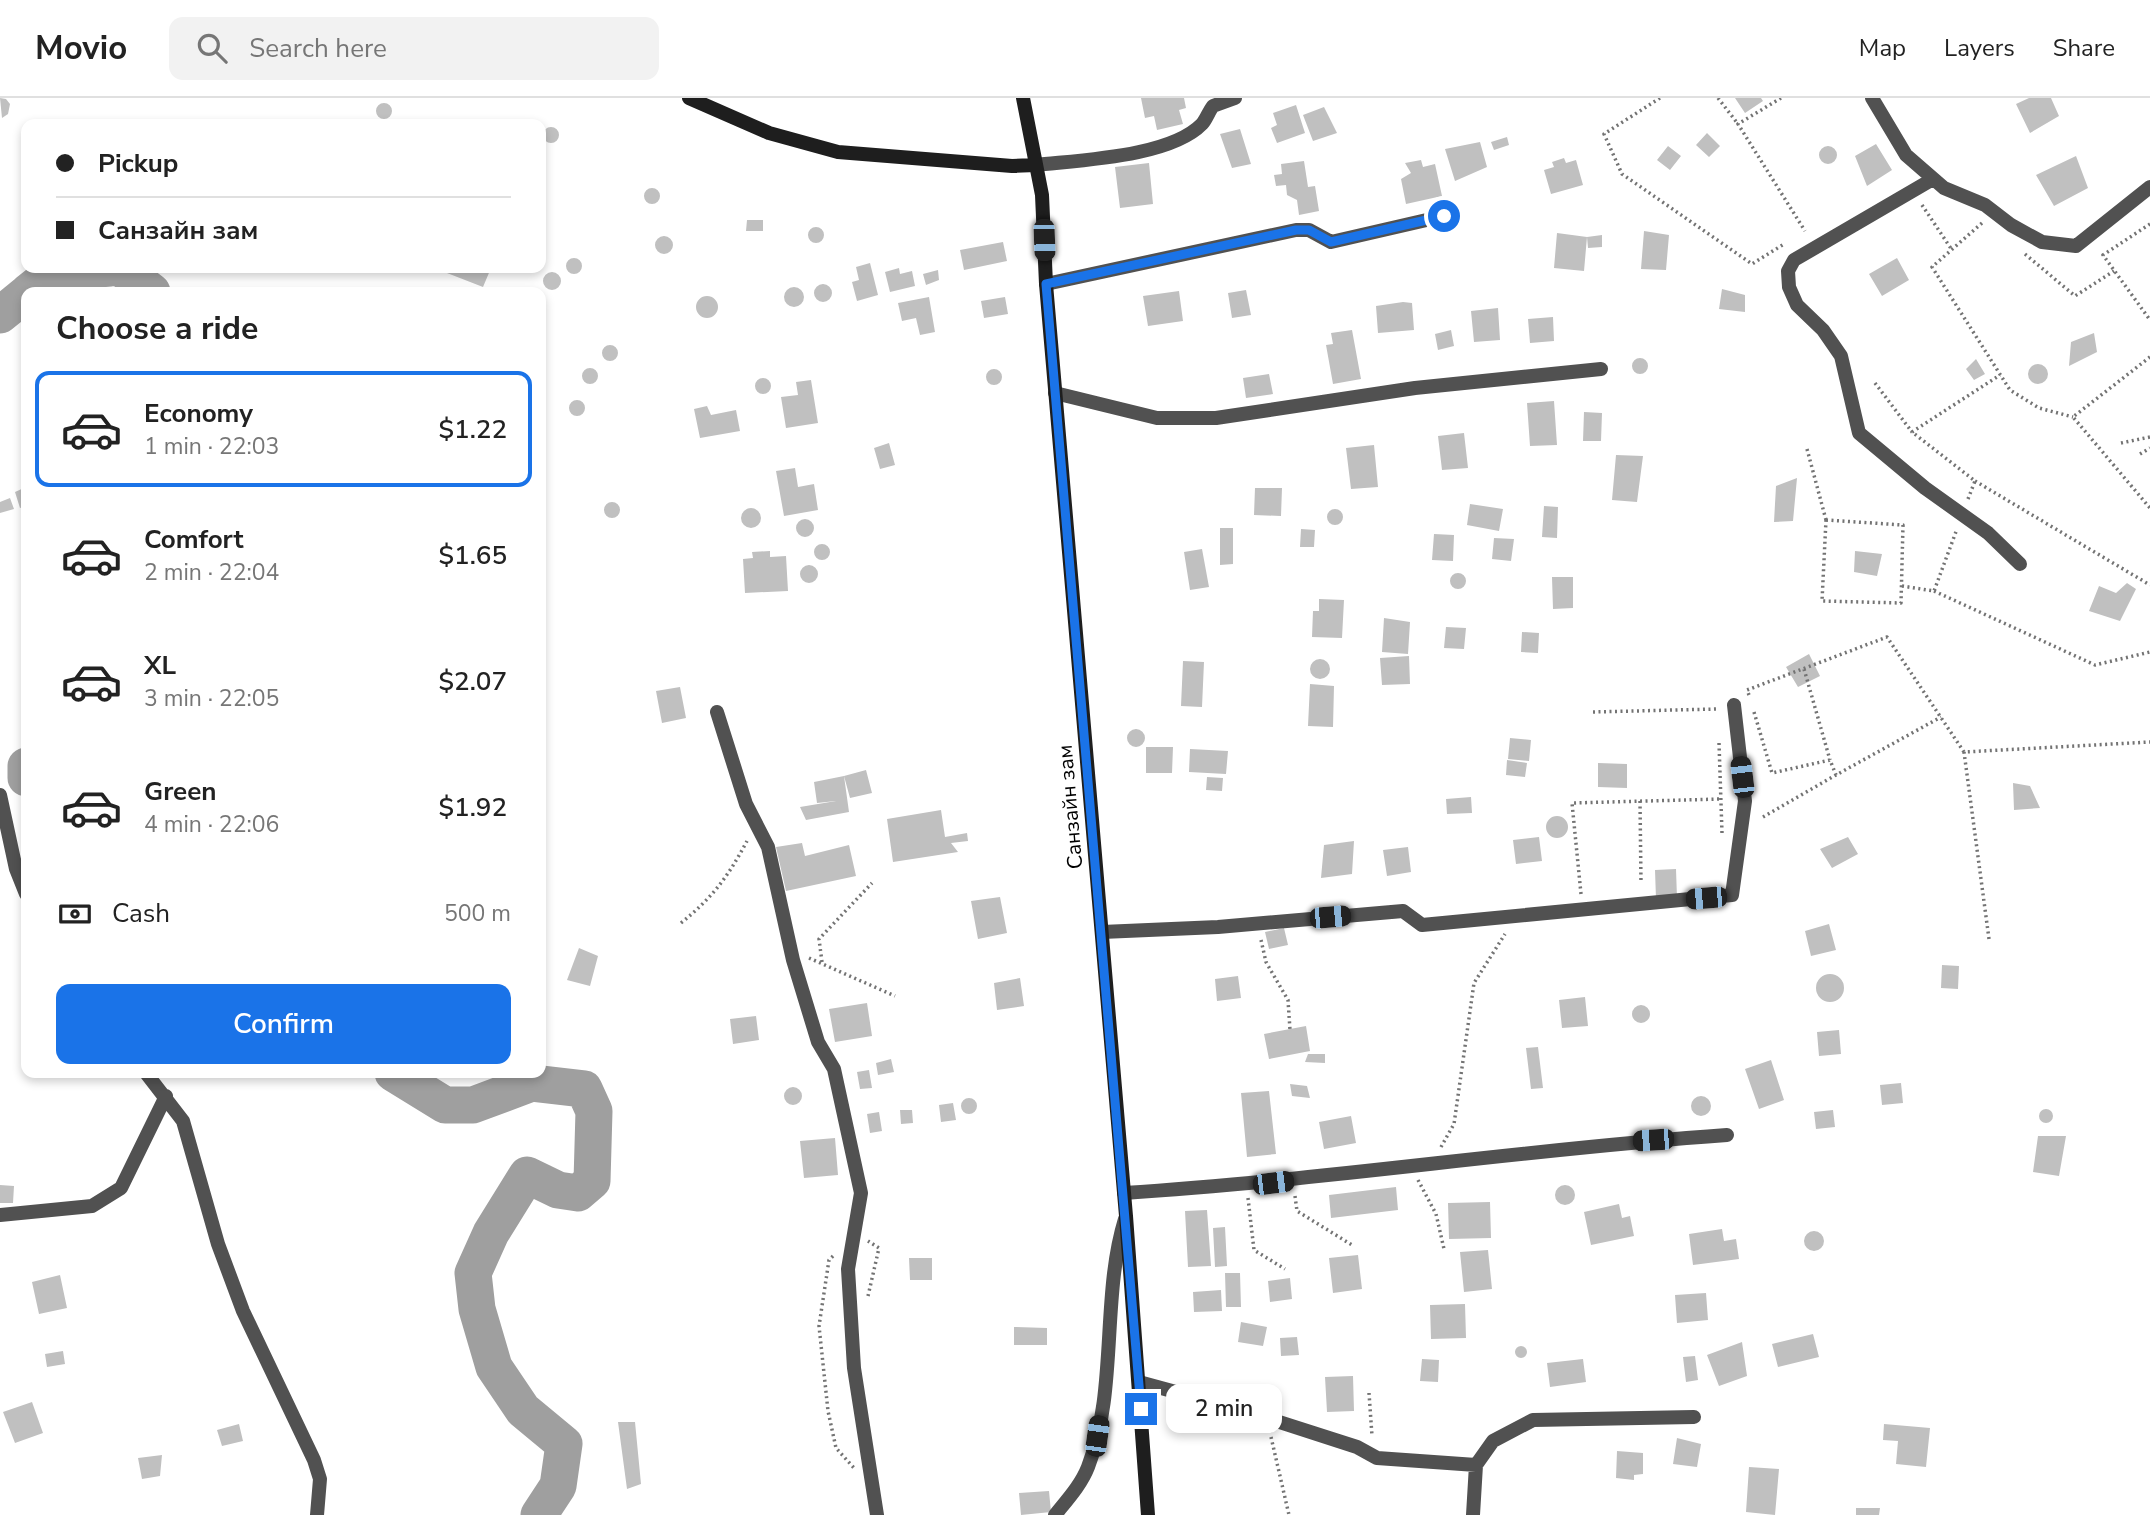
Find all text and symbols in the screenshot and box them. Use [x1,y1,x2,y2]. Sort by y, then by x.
search box [169,17,659,80]
text: Movio [35,26,127,71]
icon: search [193,29,231,67]
text: Search here [249,31,387,66]
text: Map [1859,32,1906,64]
text: Layers [1944,32,2015,64]
text: Share [2053,32,2115,64]
text: Pickup [98,146,178,181]
route start [1428,200,1460,232]
text: Санзайн зам [98,213,258,248]
car [1033,219,1056,261]
text: Choose a ride [56,307,258,350]
text: Economy [144,396,253,431]
icon: car [60,398,123,461]
text: $1.22 [438,412,507,447]
text: 1 min · 22:03 [144,431,279,462]
text: Comfort [144,522,244,557]
icon: car [60,524,123,587]
text: $1.65 [438,538,507,573]
text: 2 min · 22:04 [144,557,279,588]
text: XL [144,648,176,683]
icon: car [60,650,123,713]
text: $2.07 [438,664,507,699]
text: 3 min · 22:05 [144,683,279,714]
street label: Санзайн зам [1051,744,1089,870]
car [1730,755,1755,799]
text: Green [144,774,217,809]
icon: car [60,776,123,839]
text: $1.92 [438,790,507,825]
text: 4 min · 22:06 [144,809,279,840]
car [1685,886,1728,910]
icon: cash [56,895,94,933]
text: Cash [112,896,170,931]
text: 500 m [444,898,511,929]
car [1309,905,1352,929]
button: Confirm [56,984,511,1064]
car [1632,1128,1675,1152]
car [1251,1170,1296,1196]
callout: 2 min [1166,1384,1281,1434]
route end [1125,1393,1157,1425]
text: 2 min [1195,1393,1253,1424]
car [1084,1414,1111,1458]

